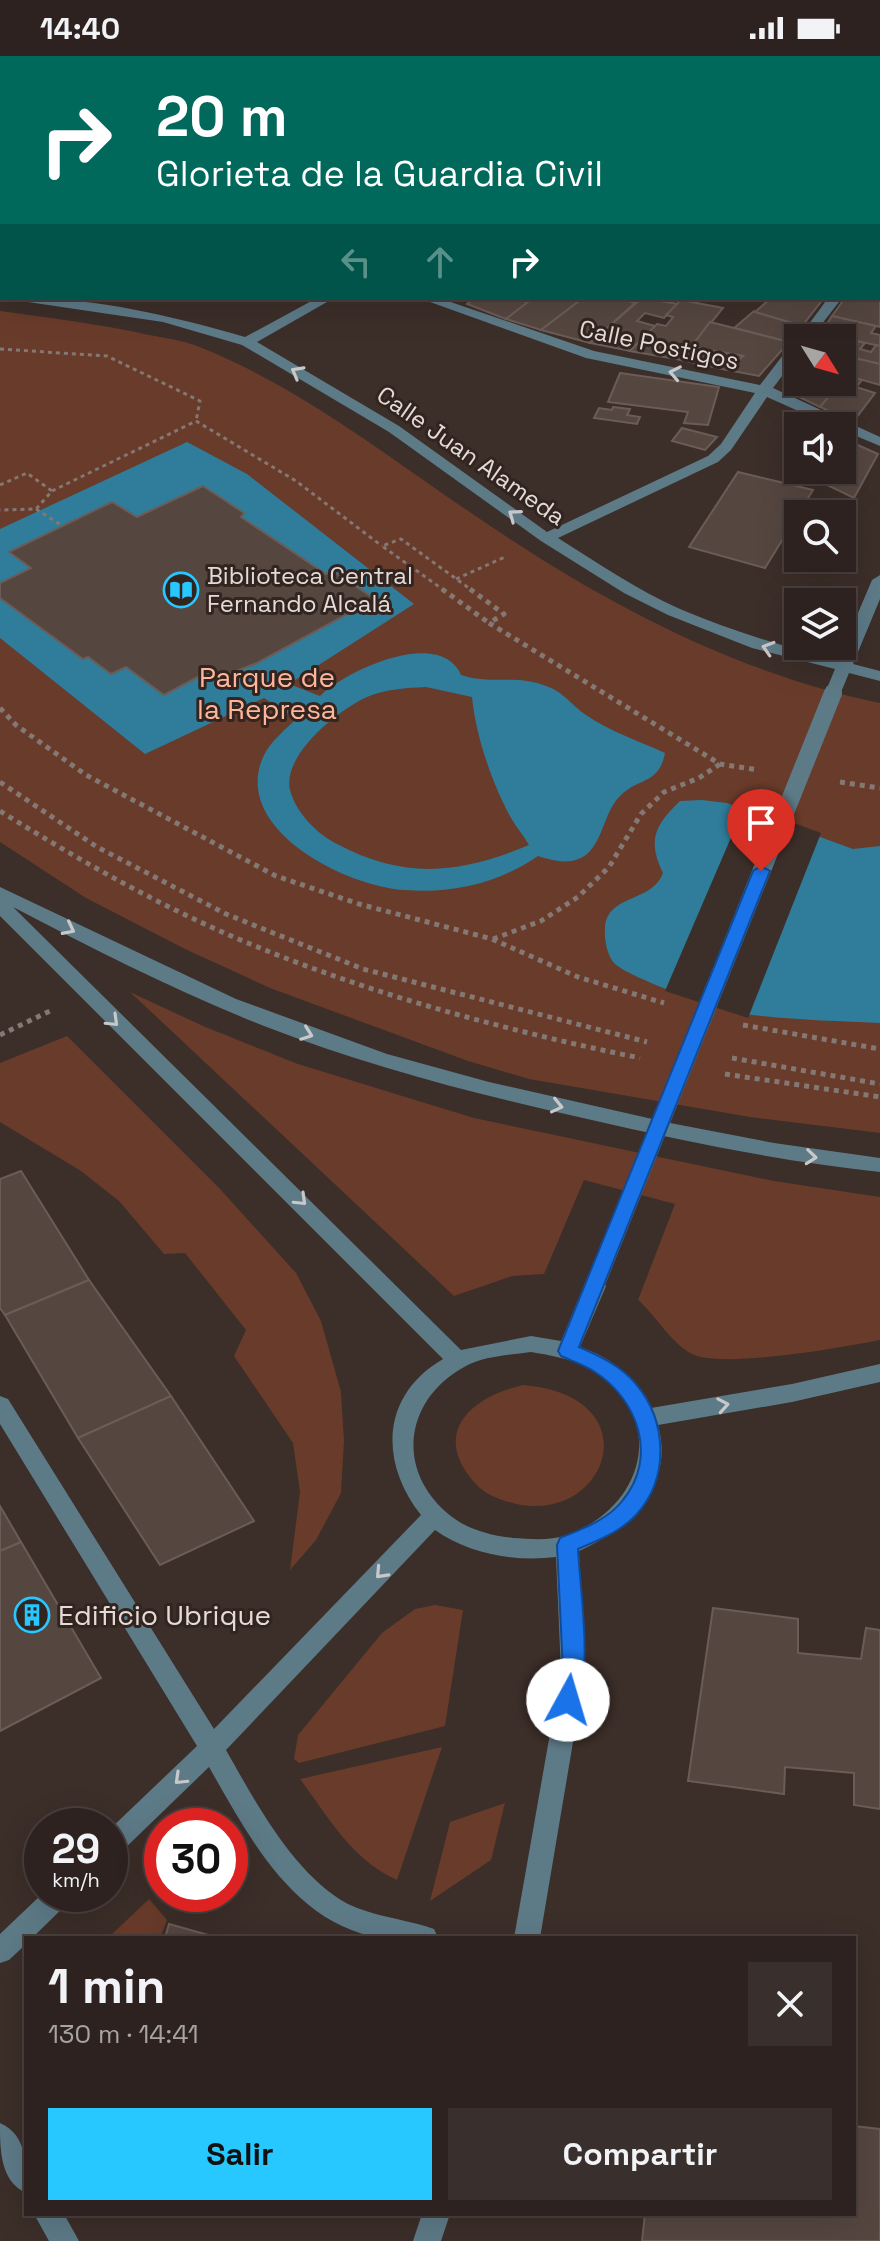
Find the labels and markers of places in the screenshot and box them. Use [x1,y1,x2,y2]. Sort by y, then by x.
place label: Biblioteca Central Fernando Alcalá [207,560,413,619]
library icon: Biblioteca Central Fernando Alcalá [162,571,200,609]
pin [727,789,795,871]
building icon: Edificio Ubrique [13,1596,51,1634]
place label: Edificio Ubrique [58,1597,271,1633]

